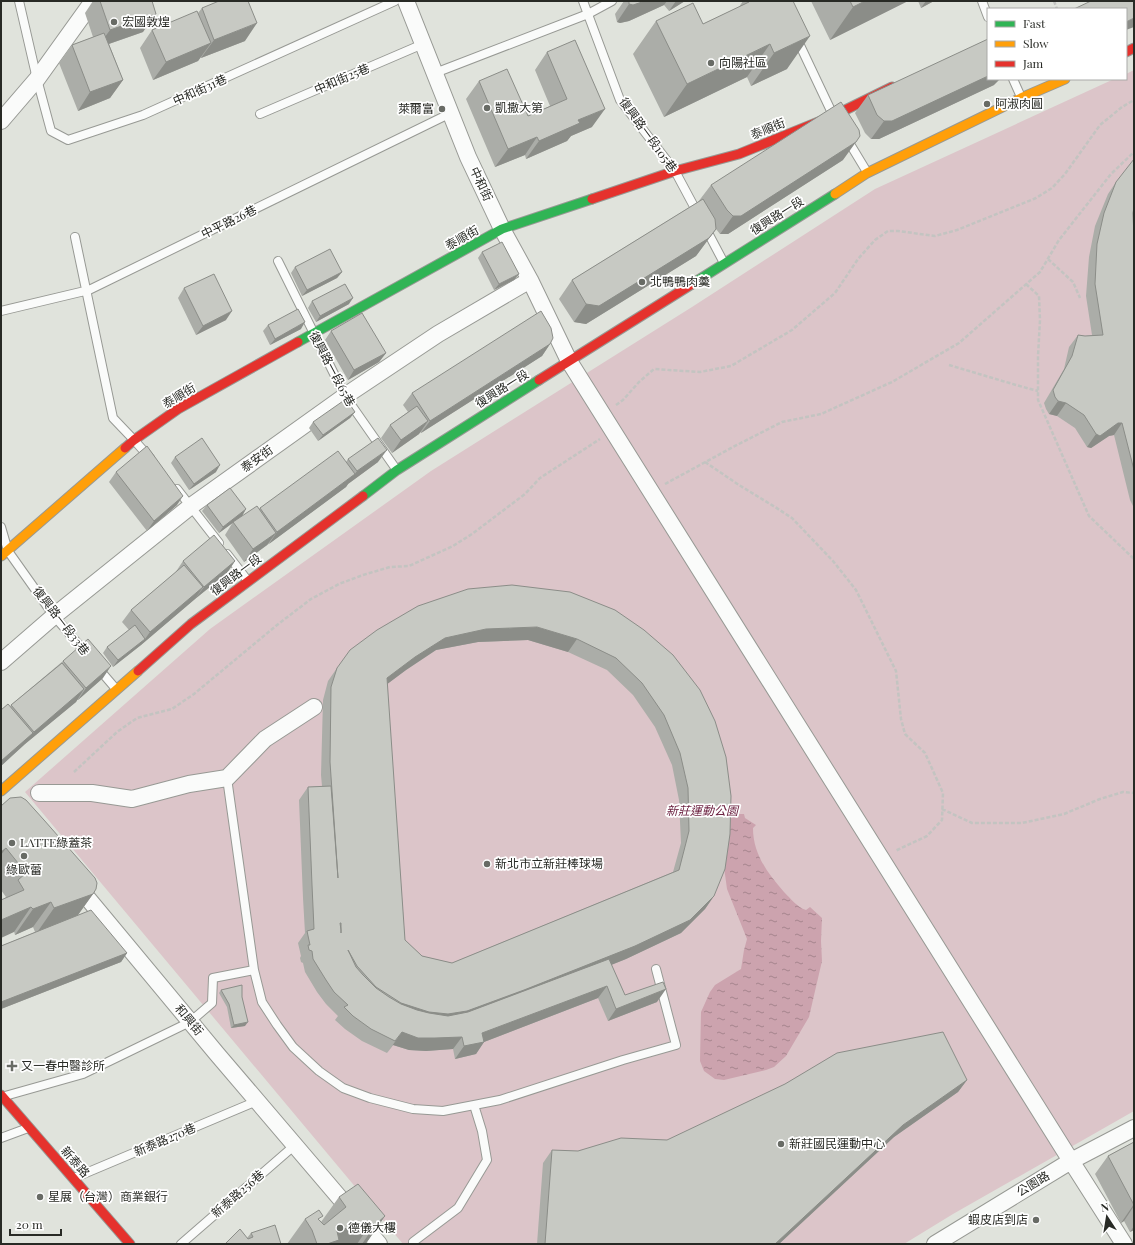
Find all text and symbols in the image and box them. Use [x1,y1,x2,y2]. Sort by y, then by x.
legend [987,8,1127,80]
place label: 宏國敦煌 [122,13,170,29]
text: Fast [1023,15,1046,31]
marker: 宏國敦煌 [109,17,119,27]
text: Slow [1023,35,1049,51]
place label: 向陽社區 [719,54,767,70]
text: Jam [1022,55,1044,71]
marker: 向陽社區 [706,58,716,68]
street label: 中和街25巷 [311,59,372,97]
street label: 中和街31巷 [170,70,229,108]
street label: 復興路一段105巷 [616,94,681,175]
place label: 阿淑肉圓 [995,95,1043,111]
place label: 凱撒大第 [495,99,543,115]
marker: 阿淑肉圓 [982,99,992,109]
place label: 萊爾富 [398,100,434,116]
marker: 凱撒大第 [482,103,492,113]
marker: 萊爾富 [437,104,447,114]
street label: 泰順街 [748,114,787,142]
street label: 中和街 [467,164,497,203]
street label: 復興路一段 [747,192,806,238]
street label: 中平路26巷 [198,201,259,241]
street label: 泰順街 [442,221,481,253]
place label: 北鴨鴨肉羮 [650,273,710,289]
marker: 北鴨鴨肉羮 [637,277,647,287]
street label: 復興路一段65巷 [306,328,359,409]
street label: 復興路一段 [472,365,531,411]
street label: 泰順街 [159,379,198,411]
street label: 泰安街 [237,441,276,475]
street label: 復興路一段 [207,550,264,599]
street label: 復興路一段33巷 [30,583,94,658]
park label: 新莊運動公園 [666,802,740,818]
place label: LATTE綠蓋茶 [20,834,92,850]
marker: LATTE綠蓋茶 [7,838,17,848]
marker: 綠歐蕾 [19,851,29,861]
place label: 新北市立新莊棒球場 [495,855,603,871]
marker: 新北市立新莊棒球場 [482,859,492,869]
place label: 綠歐蕾 [6,861,42,877]
street label: 和興街 [172,1000,207,1038]
place label: 又一春中醫診所 [21,1057,105,1073]
marker: 又一春中醫診所 [6,1060,18,1072]
street label: 新泰路270巷 [131,1119,198,1159]
place label: 新莊國民運動中心 [789,1135,885,1151]
marker: 新莊國民運動中心 [776,1139,786,1149]
street label: 新泰路 [58,1143,94,1180]
street label: 新泰路256巷 [208,1166,267,1221]
street label: 公園路 [1013,1167,1052,1199]
place label: 星展（台灣）商業銀行 [48,1188,168,1204]
marker: 星展（台灣）商業銀行 [35,1192,45,1202]
north arrow [1087,1197,1127,1237]
text: N [1099,1199,1110,1215]
scale bar [10,1211,61,1237]
place label: 蝦皮店到店 [968,1211,1028,1227]
marker: 蝦皮店到店 [1031,1215,1041,1225]
text: 20 m [16,1216,43,1232]
place label: 德儀大樓 [348,1219,396,1235]
marker: 德儀大樓 [335,1223,345,1233]

